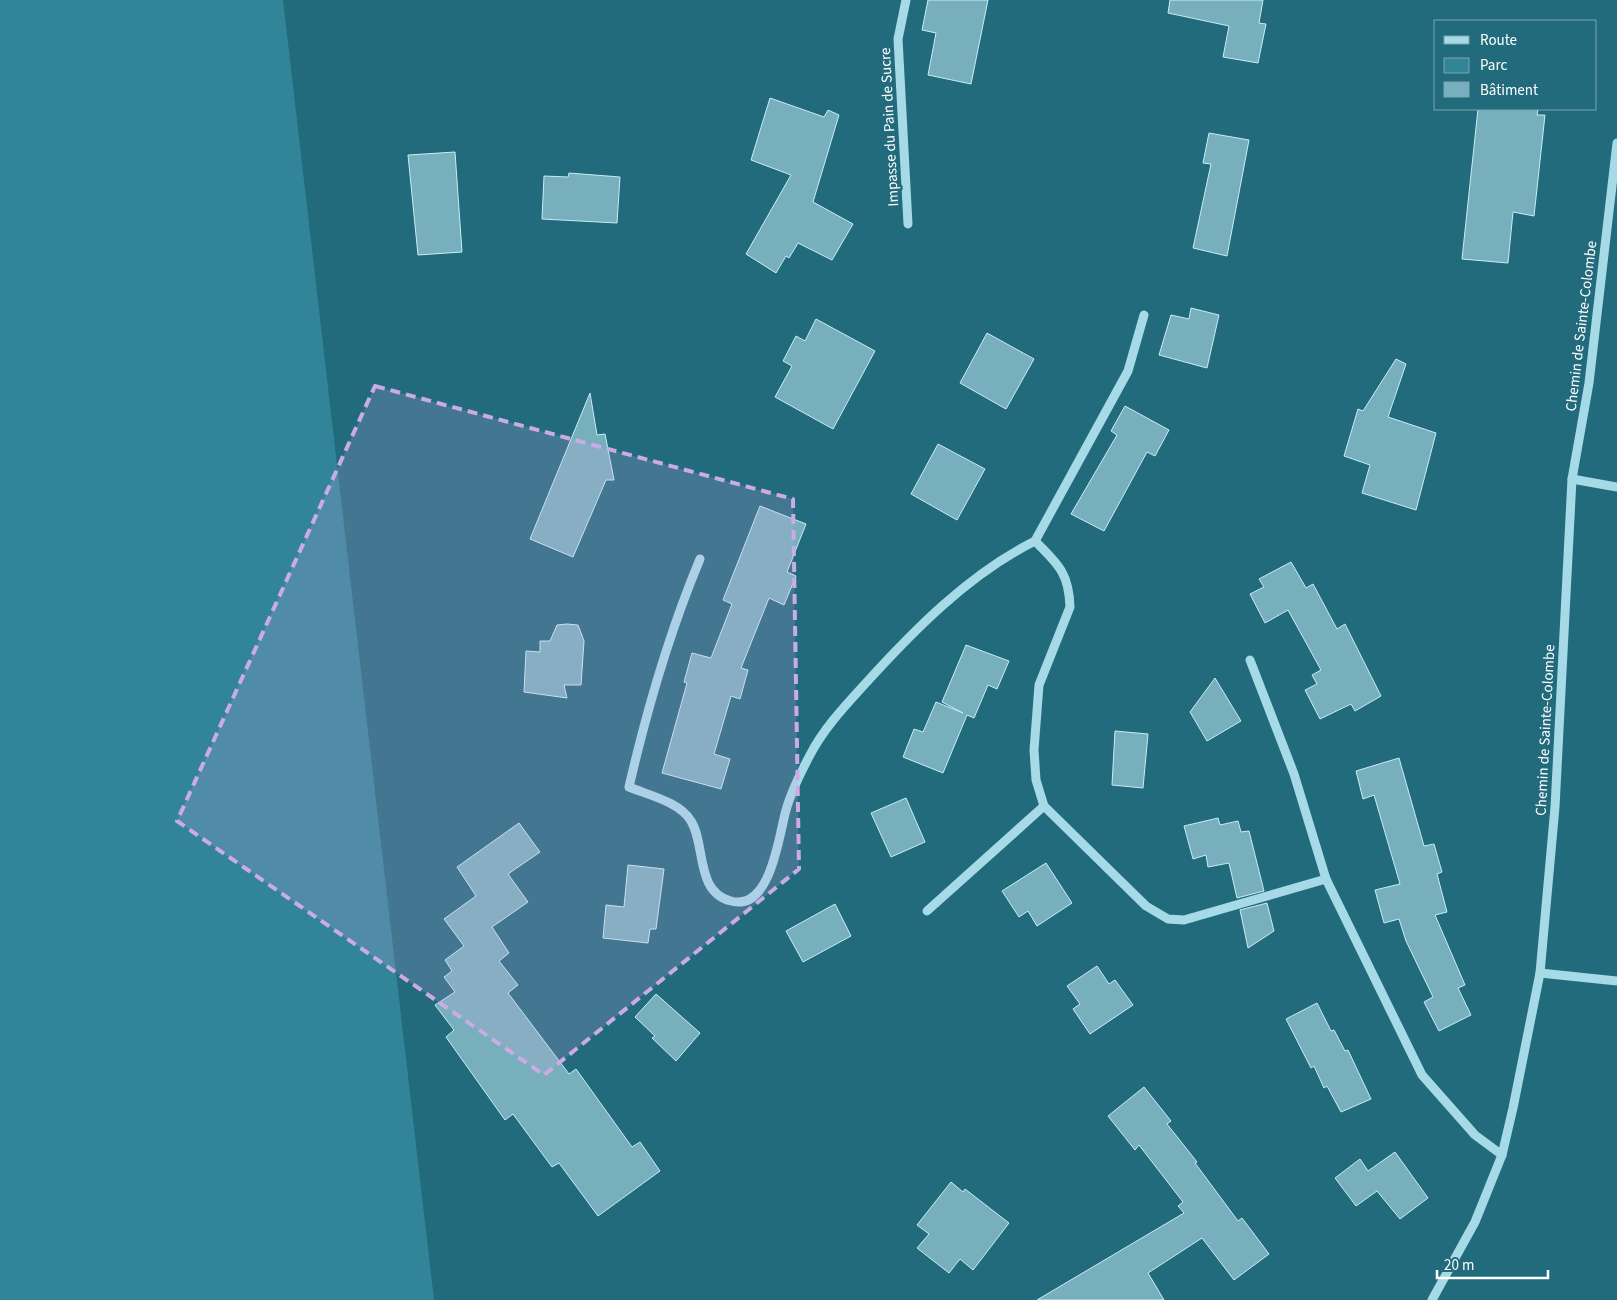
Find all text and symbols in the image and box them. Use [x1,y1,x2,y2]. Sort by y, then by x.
legend [1434,20,1597,110]
text: Route [1480,30,1517,51]
street label: Impasse du Pain de Sucre [875,47,904,207]
text: Parc [1480,55,1507,76]
text: Bâtiment [1480,80,1538,101]
street label: Chemin de Sainte-Colombe [1561,240,1602,413]
street label: Chemin de Sainte-Colombe [1531,644,1560,816]
scale bar [1437,1248,1548,1280]
text: 20 m [1444,1255,1474,1276]

